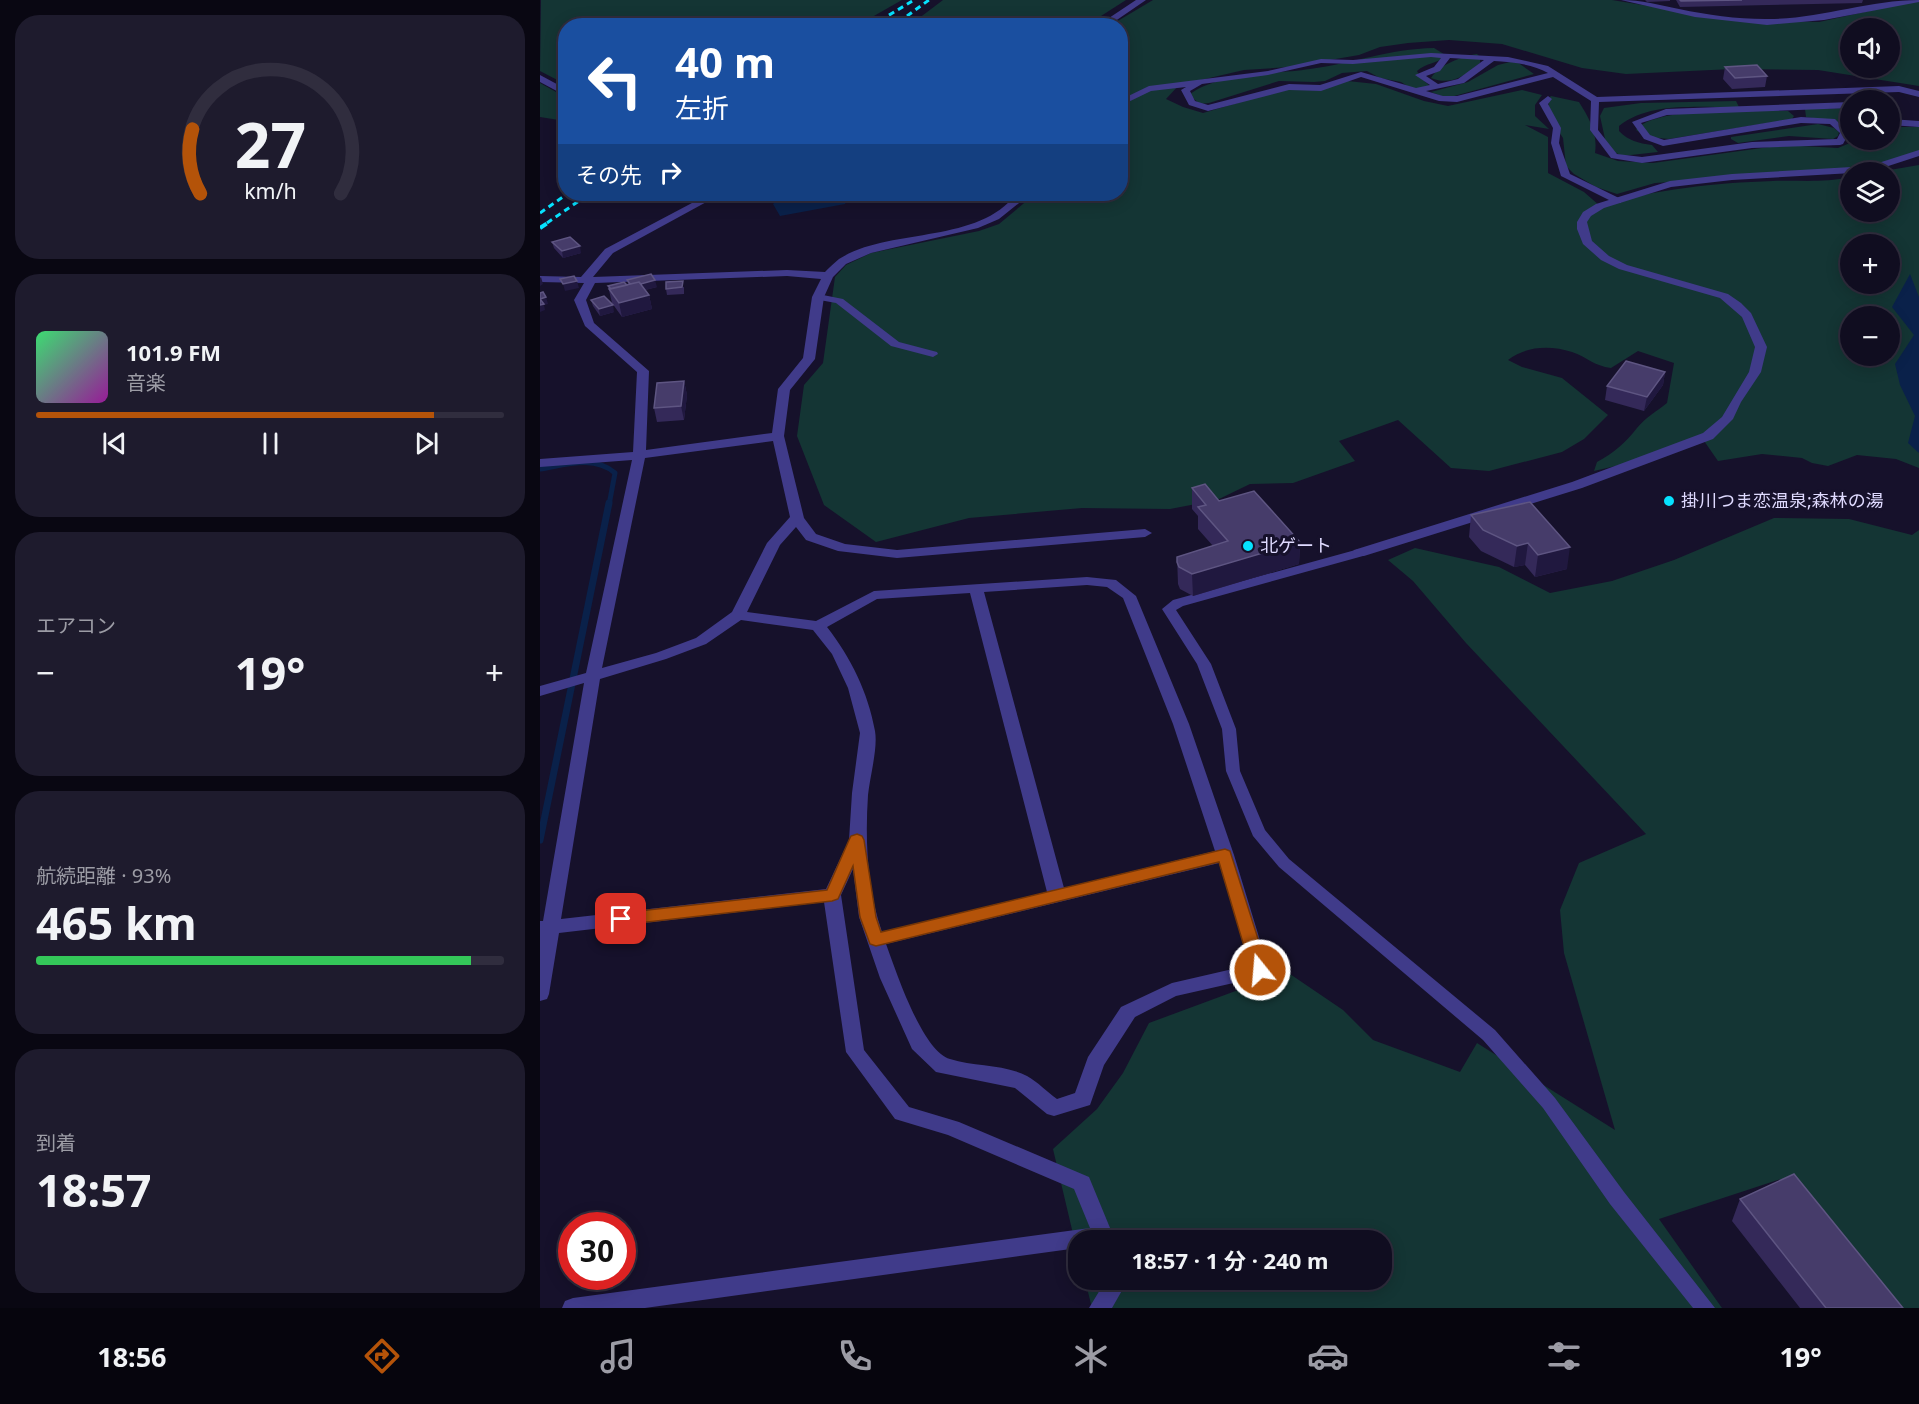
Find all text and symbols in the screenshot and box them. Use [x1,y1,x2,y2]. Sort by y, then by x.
map controls [1840,18,1900,366]
button: sound [1840,18,1900,78]
text: 40 m [675,33,775,90]
icon: left [576,42,654,120]
text: 左折 [675,89,729,126]
button: search [1840,90,1900,150]
text: 27 [234,101,306,186]
icon: right [654,156,687,189]
text: その先 [576,159,642,189]
button: layers [1840,162,1900,222]
text: km/h [244,176,296,205]
button: + [1840,234,1900,294]
button: − [1840,306,1900,366]
text: 101.9 FM [126,337,221,367]
text: 音楽 [126,369,166,396]
icon: previous [98,427,131,460]
icon: pause [254,427,287,460]
icon: next [410,427,443,460]
place label: 掛川つま恋温泉;森林の湯 [1681,488,1884,512]
marker: 掛川つま恋温泉;森林の湯 [1662,494,1676,508]
place label: 北ゲート [1260,533,1332,557]
marker: 北ゲート [1241,539,1255,553]
text: エアコン [36,612,116,639]
text: 19° [235,642,305,703]
text: − [36,650,55,695]
text: + [485,650,504,695]
text: 航続距離 · 93% [36,862,171,889]
text: 465 km [36,892,197,953]
pin [595,893,646,944]
icon: arrive [604,902,637,935]
position arrow [1228,938,1292,1002]
text: 到着 [36,1129,76,1156]
text: 18:57 [36,1159,152,1220]
speed limit sign: 30 [558,1212,636,1290]
text: 18:57 · 1 分 · 240 m [1132,1245,1329,1275]
icon: directions [361,1335,403,1377]
icon: music [597,1335,639,1377]
icon: phone [834,1335,876,1377]
icon: climate [1070,1335,1112,1377]
icon: car [1307,1335,1349,1377]
icon: filters [1543,1335,1585,1377]
text: 18:56 [97,1338,167,1375]
text: 19° [1779,1338,1822,1375]

